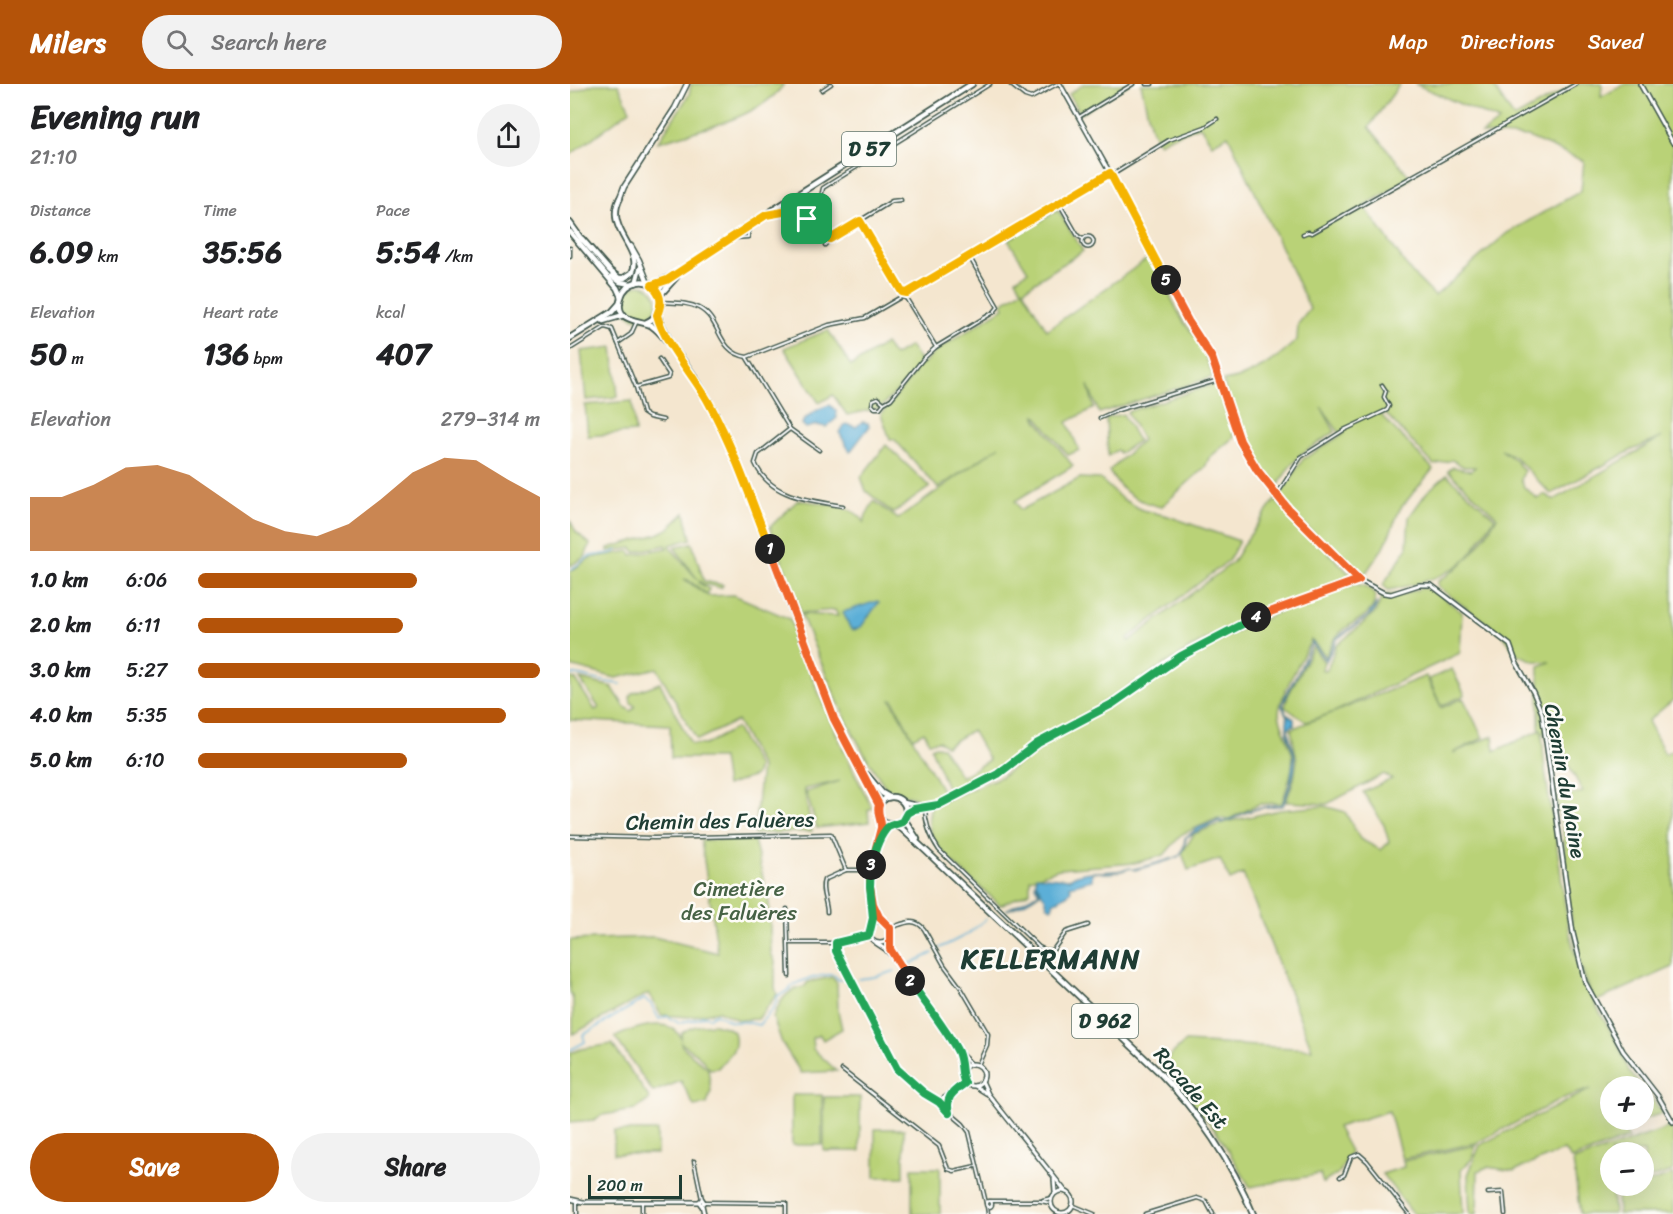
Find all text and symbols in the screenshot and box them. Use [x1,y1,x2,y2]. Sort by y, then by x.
search box [142,15,562,69]
text: Milers [30,18,106,67]
text: Search here [211,23,327,62]
text: Map [1389,23,1427,61]
text: Directions [1460,23,1555,61]
text: Saved [1588,23,1643,61]
icon: search [163,26,196,59]
text: Evening run [30,88,200,146]
button: share [477,104,540,167]
road number: D 57 [842,132,896,166]
text: 21:10 [30,140,77,175]
pin [781,193,832,244]
text: Distance [30,196,91,225]
text: Time [203,196,237,225]
text: Pace [376,196,410,225]
icon: arrive [790,202,823,235]
text: 6.09 [30,225,93,279]
text: 35:56 [203,225,282,279]
text: 5:54 [376,225,440,279]
text: km [93,242,118,271]
text: /km [440,242,473,271]
pin: 5 [1151,265,1181,295]
text: 5 [1161,265,1171,294]
text: Elevation [30,298,95,327]
text: Heart rate [203,298,278,327]
text: kcal [376,298,405,327]
text: 50 [30,327,67,381]
text: 136 [203,327,249,381]
text: 407 [376,327,431,381]
text: m [67,344,84,373]
text: bpm [249,344,283,373]
text: Elevation [30,402,111,437]
text: 279–314 m [441,402,540,437]
pin: 1 [755,534,785,564]
text: 1 [767,534,773,563]
text: 1.0 km [30,563,88,598]
text: 6:06 [126,563,167,598]
pin: 4 [1241,602,1271,632]
text: 4 [1251,602,1261,631]
text: 2.0 km [30,608,91,643]
text: 6:11 [126,608,161,643]
text: 3.0 km [30,653,91,688]
text: 5:27 [126,653,167,688]
text: 4.0 km [30,698,92,733]
text: 5:35 [126,698,167,733]
street label: Chemin du Maine [1533,701,1597,861]
text: 5.0 km [30,743,92,778]
text: 6:10 [126,743,165,778]
street label: Chemin des Faluères [625,800,815,842]
pin: 3 [856,850,886,880]
text: 3 [867,850,875,879]
park label: Cimetière des Faluères [681,870,797,932]
district label: KELLERMANN [960,935,1141,983]
pin: 2 [895,966,925,996]
text: 2 [905,966,915,995]
road number: D 962 [1072,1004,1138,1038]
street label: Rocade Est [1144,1038,1238,1138]
map controls [1600,1076,1654,1196]
button: + [1600,1076,1654,1130]
button: Save [30,1133,279,1202]
button: Share [291,1133,540,1202]
button: − [1600,1142,1654,1196]
text: 200 m [597,1171,643,1200]
scale bar [588,1172,682,1200]

